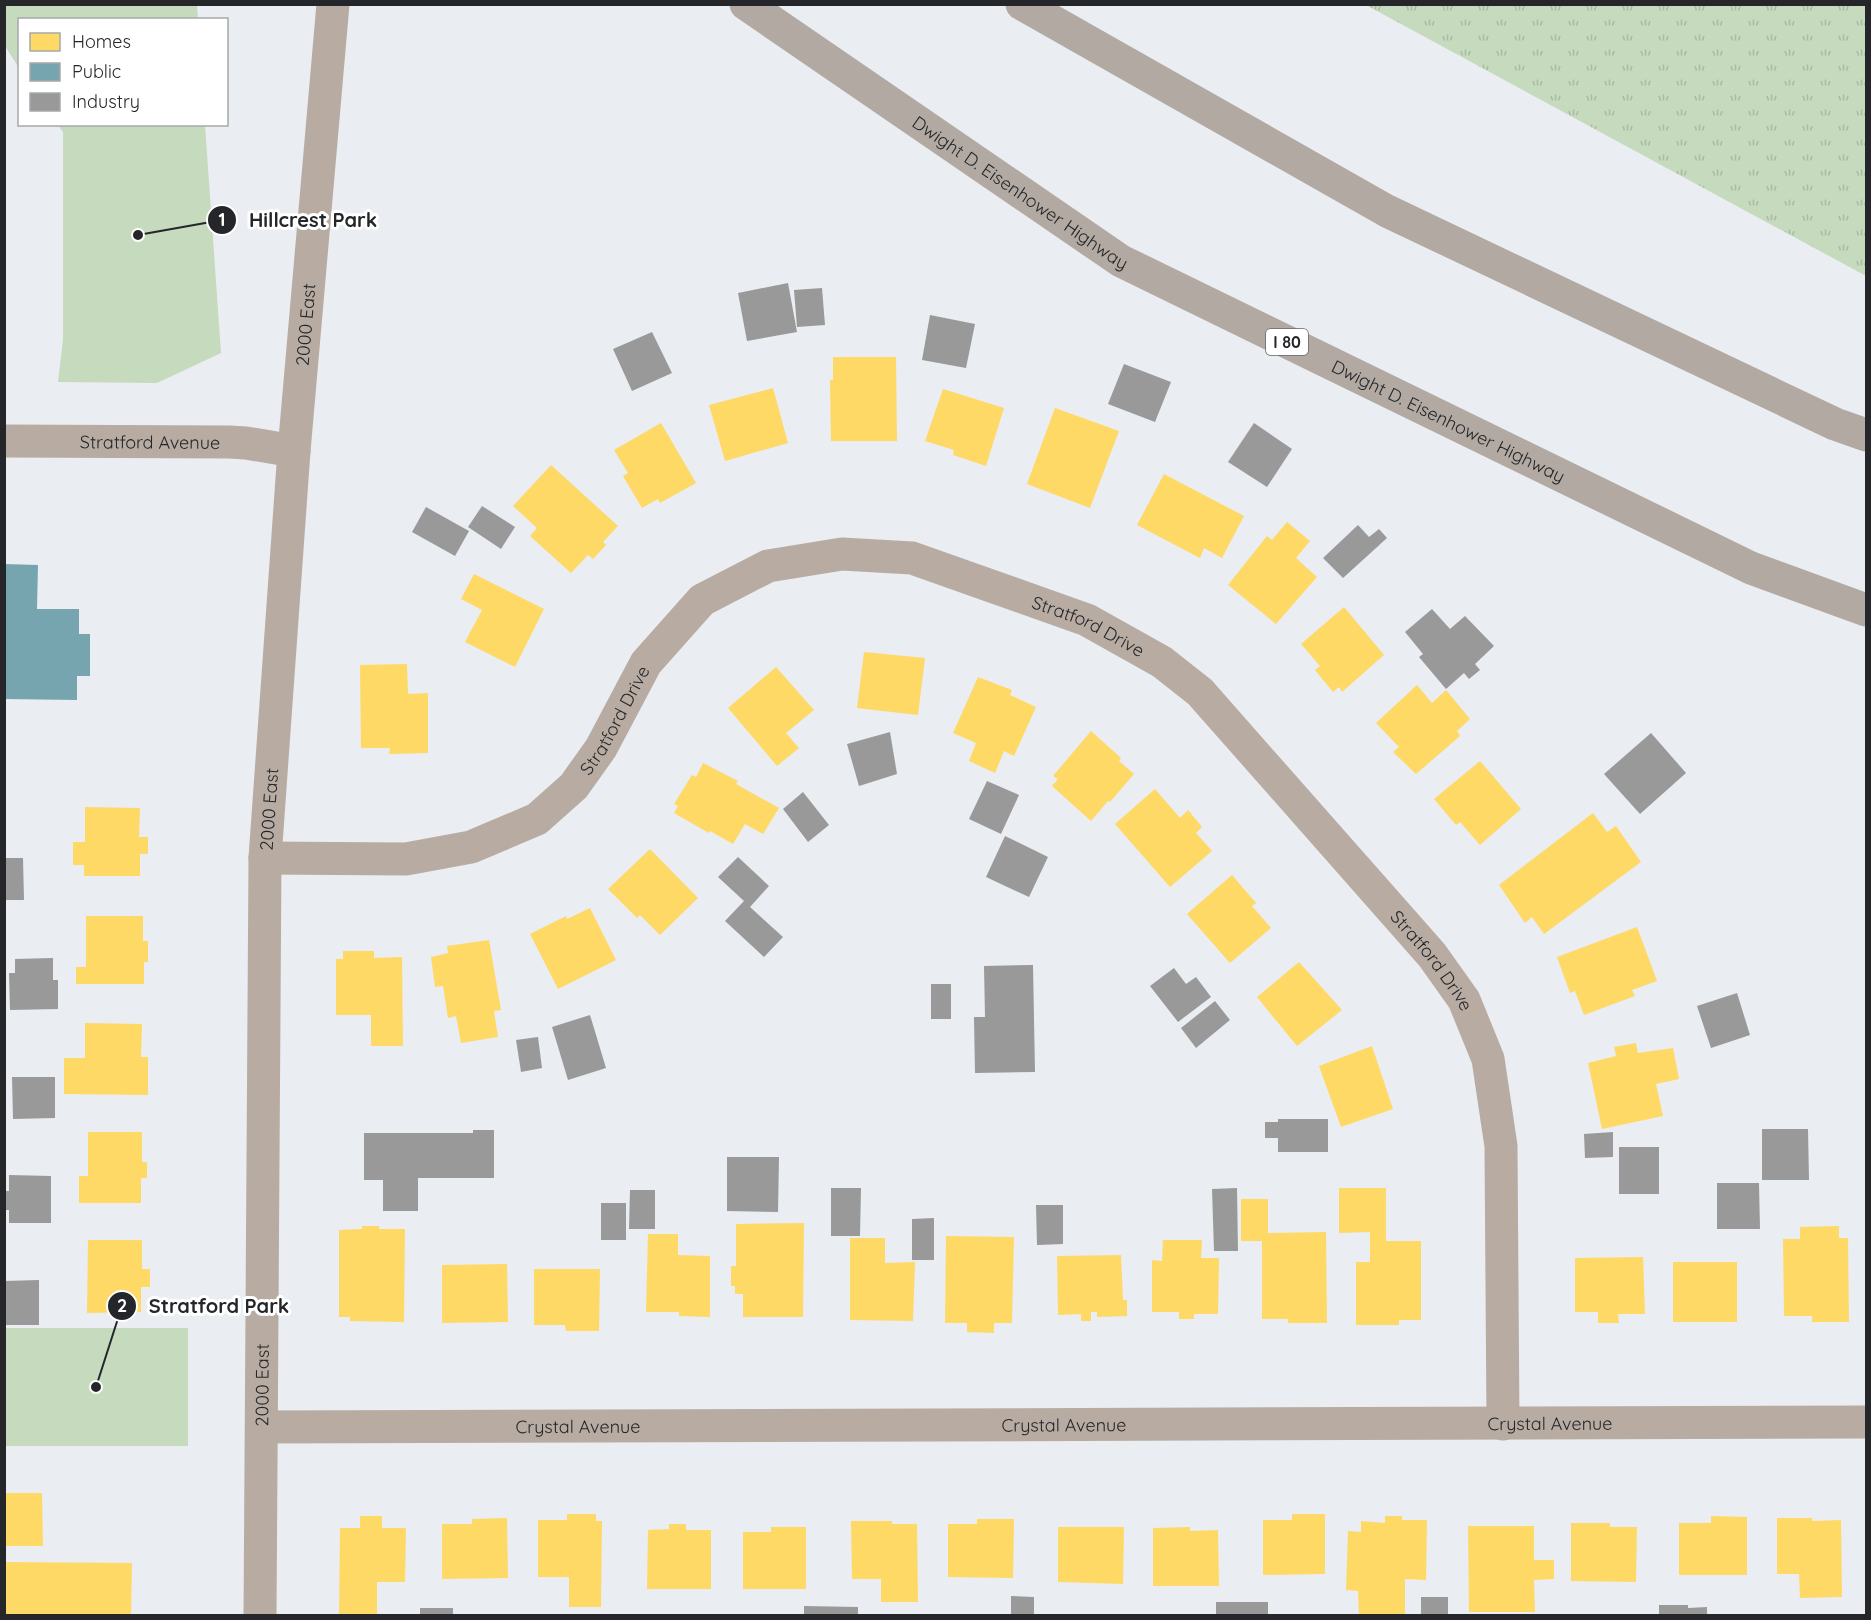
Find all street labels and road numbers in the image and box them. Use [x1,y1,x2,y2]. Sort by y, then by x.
street label: Dwight D. Eisenhower Highway [908,110,1132,274]
street label: 2000 East [290,282,320,367]
road number: I 80 [1266,329,1308,355]
street label: Dwight D. Eisenhower Highway [1328,354,1569,487]
street label: Stratford Avenue [80,430,220,453]
street label: Stratford Drive [1029,590,1149,662]
street label: Stratford Drive [574,661,654,779]
street label: 2000 East [254,767,283,851]
street label: Stratford Drive [1386,905,1479,1014]
street label: 2000 East [250,1344,273,1426]
street label: Crystal Avenue [1488,1411,1612,1435]
street label: Crystal Avenue [1002,1413,1126,1436]
street label: Crystal Avenue [516,1414,640,1438]

